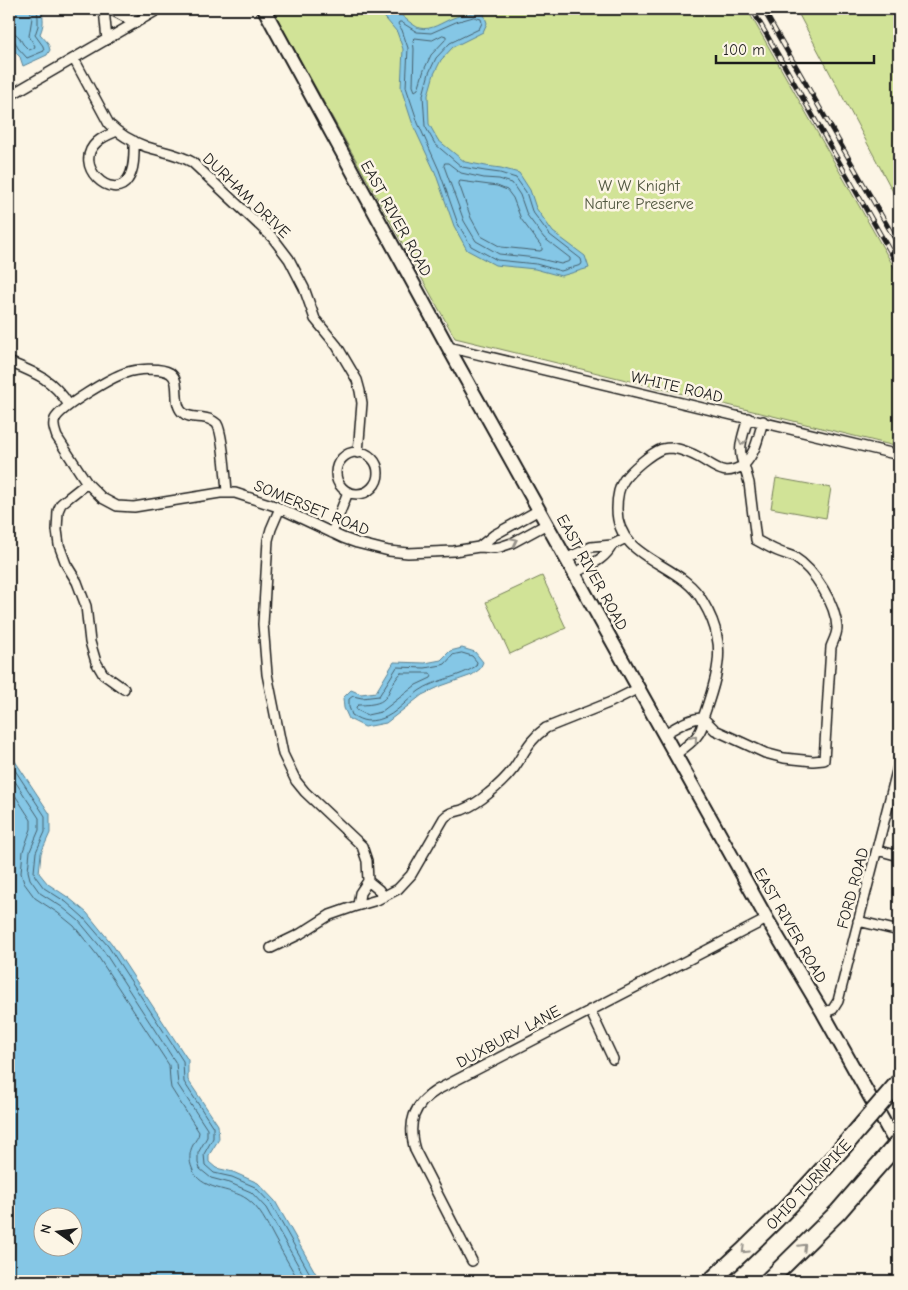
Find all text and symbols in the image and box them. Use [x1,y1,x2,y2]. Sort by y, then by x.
scale bar [716,32,873,64]
text: 100 m [723,41,765,59]
street label: DURHAM DRIVE [199,150,294,242]
street label: EAST RIVER ROAD [357,157,435,280]
park label: W W Knight Nature Preserve [584,177,694,213]
street label: WHITE ROAD [629,368,725,406]
one-way arrow [737,437,748,446]
street label: SOMERSET ROAD [251,477,372,539]
street label: EAST RIVER ROAD [553,511,631,634]
one-way arrow [509,537,518,547]
one-way arrow [688,736,697,745]
street label: FORD ROAD [834,846,872,931]
street label: EAST RIVER ROAD [750,865,830,986]
street label: DUXBURY LANE [454,1002,564,1072]
street label: OHIO TURNPIKE [762,1136,855,1233]
north arrow [32,1208,82,1258]
text: N [37,1222,55,1235]
one-way arrow [798,1244,807,1253]
one-way arrow [741,1245,750,1254]

